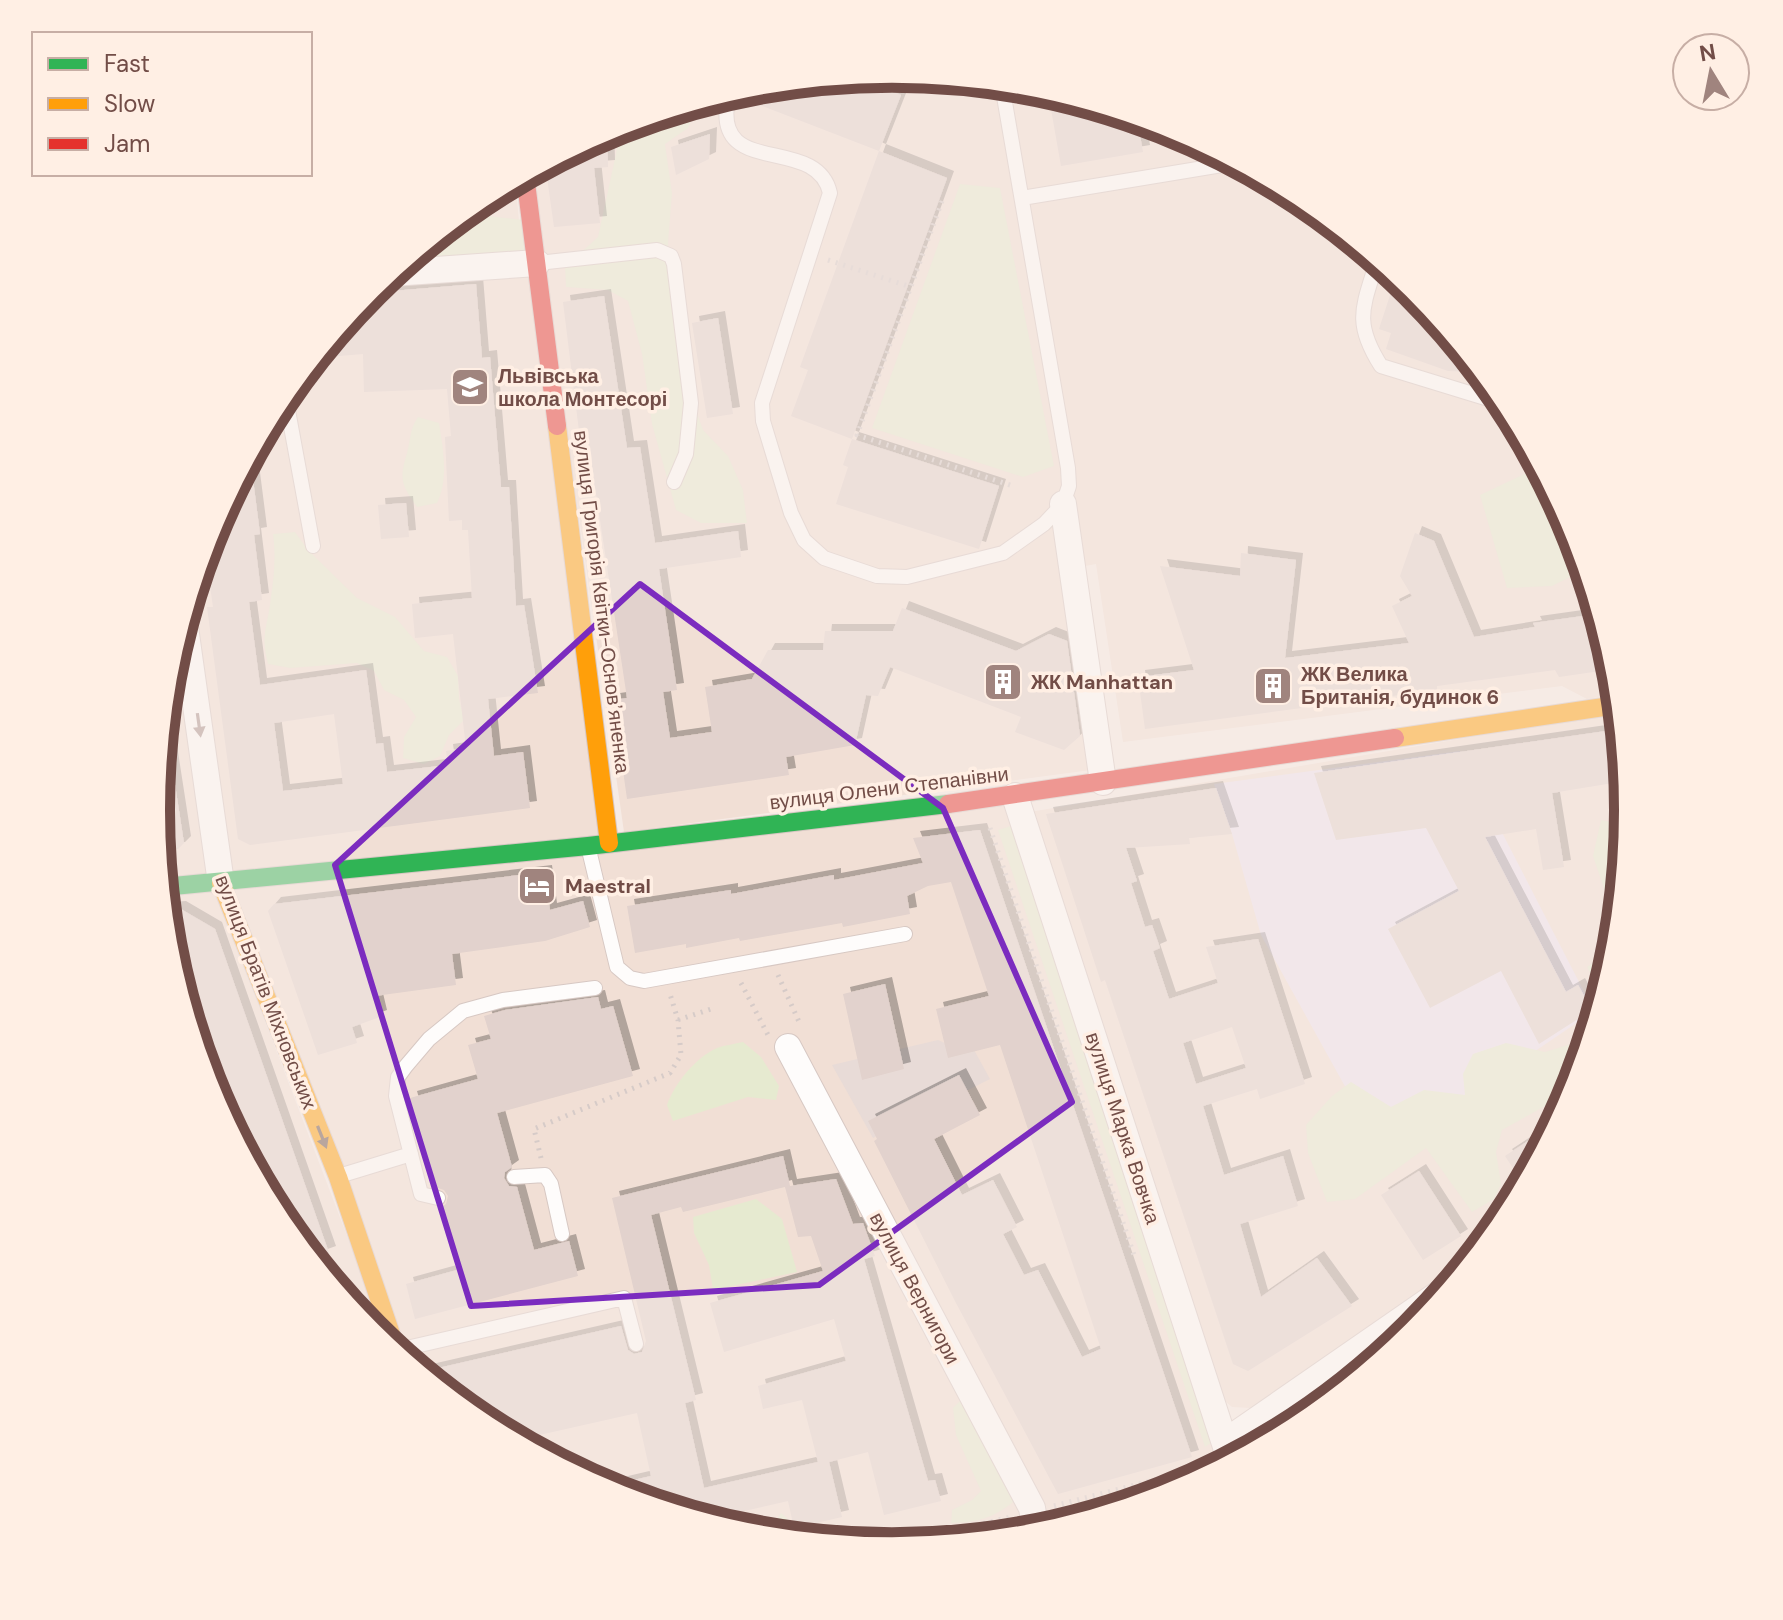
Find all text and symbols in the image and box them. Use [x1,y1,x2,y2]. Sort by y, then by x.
legend [32,32,312,176]
north arrow [1671,32,1751,112]
text: N [1697,37,1718,68]
text: Fast [104,48,150,79]
text: Slow [104,88,155,119]
text: Jam [104,128,150,159]
place label: Львівська школа Монтесорі [498,363,667,412]
school or university icon: Львівська школа Монтесорі [449,366,491,408]
street label: вулиця Григорія Квітки-Основʼяненка [568,429,636,776]
building icon: ЖК Manhattan [982,661,1024,703]
place label: ЖК Велика Британія, будинок 6 [1300,661,1499,710]
building icon: ЖК Велика Британія, будинок 6 [1252,665,1294,707]
place label: ЖК Manhattan [1030,669,1173,695]
one-way arrow [192,713,205,738]
street label: вулиця Олени Степанівни [768,760,1010,816]
hotel icon: Maestral [516,865,558,907]
street label: вулиця Братів Міхновських [209,871,323,1113]
place label: Maestral [565,873,651,899]
street label: вулиця Марка Вовчка [1080,1029,1167,1228]
one-way arrow [316,1125,329,1149]
street label: вулиця Вернигори [864,1208,966,1368]

